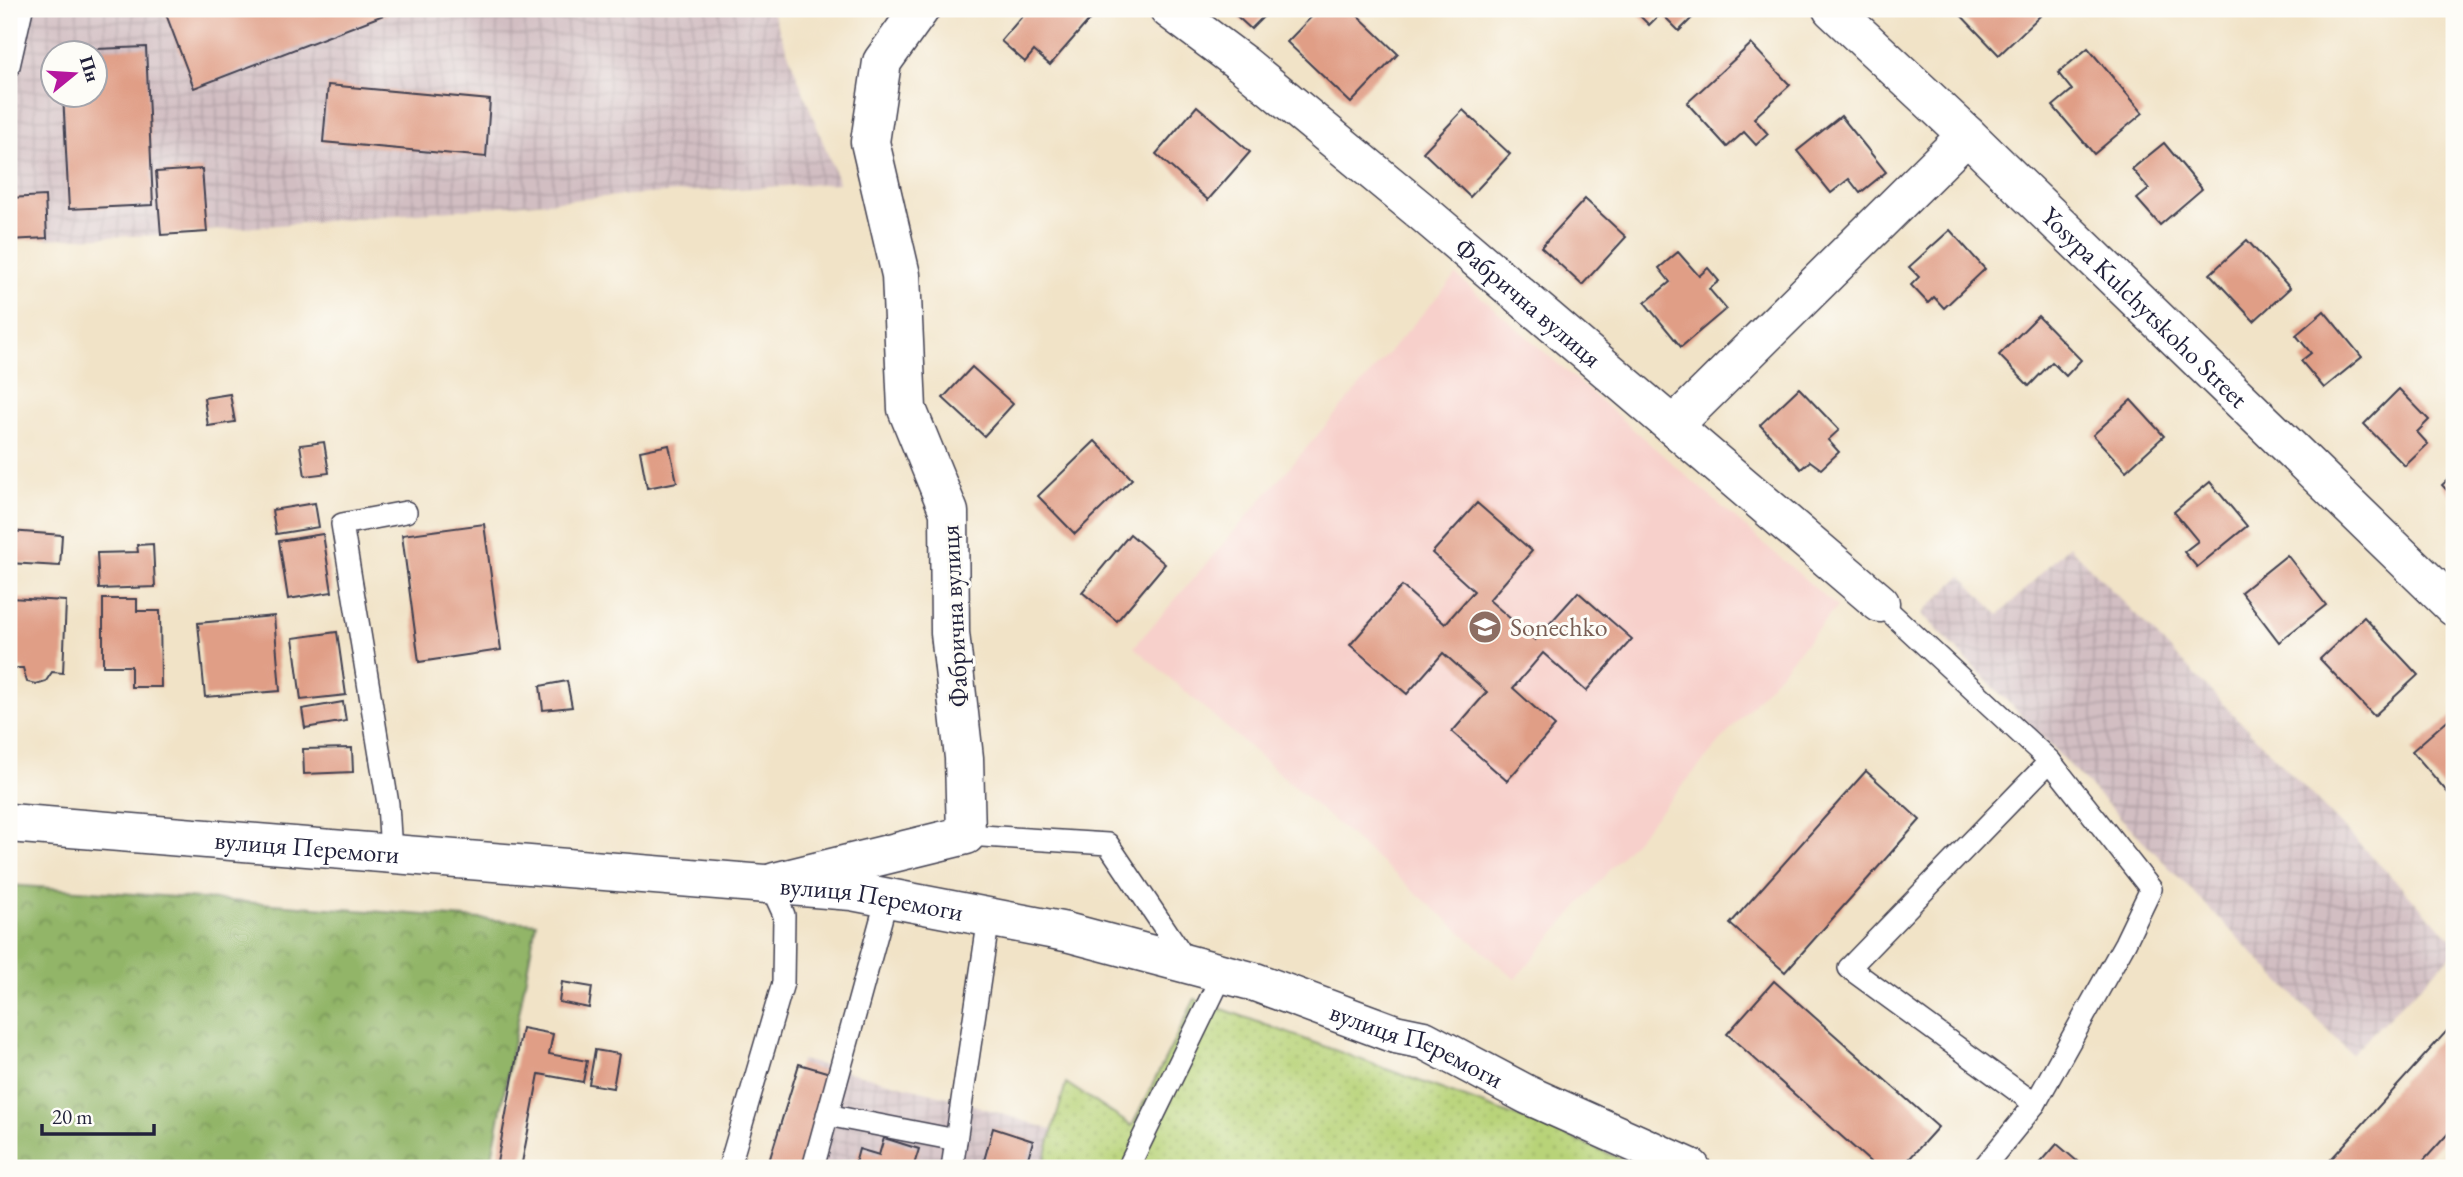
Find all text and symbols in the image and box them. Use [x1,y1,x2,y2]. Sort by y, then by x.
north arrow [38,38,108,108]
text: Пн [74,53,106,85]
street label: Yosypa Kulchytskoho Street [2034,199,2255,415]
street label: Фабрична вулиця [1448,230,1609,375]
street label: Фабрична вулиця [932,524,976,708]
school or university icon: Sonechko [1466,608,1504,646]
place label: Sonechko [1510,610,1608,644]
street label: вулиця Перемоги [213,823,401,871]
street label: вулиця Перемоги [779,868,966,929]
street label: вулиця Перемоги [1325,994,1510,1096]
scale bar [42,1093,154,1137]
text: 20 m [52,1103,93,1130]

